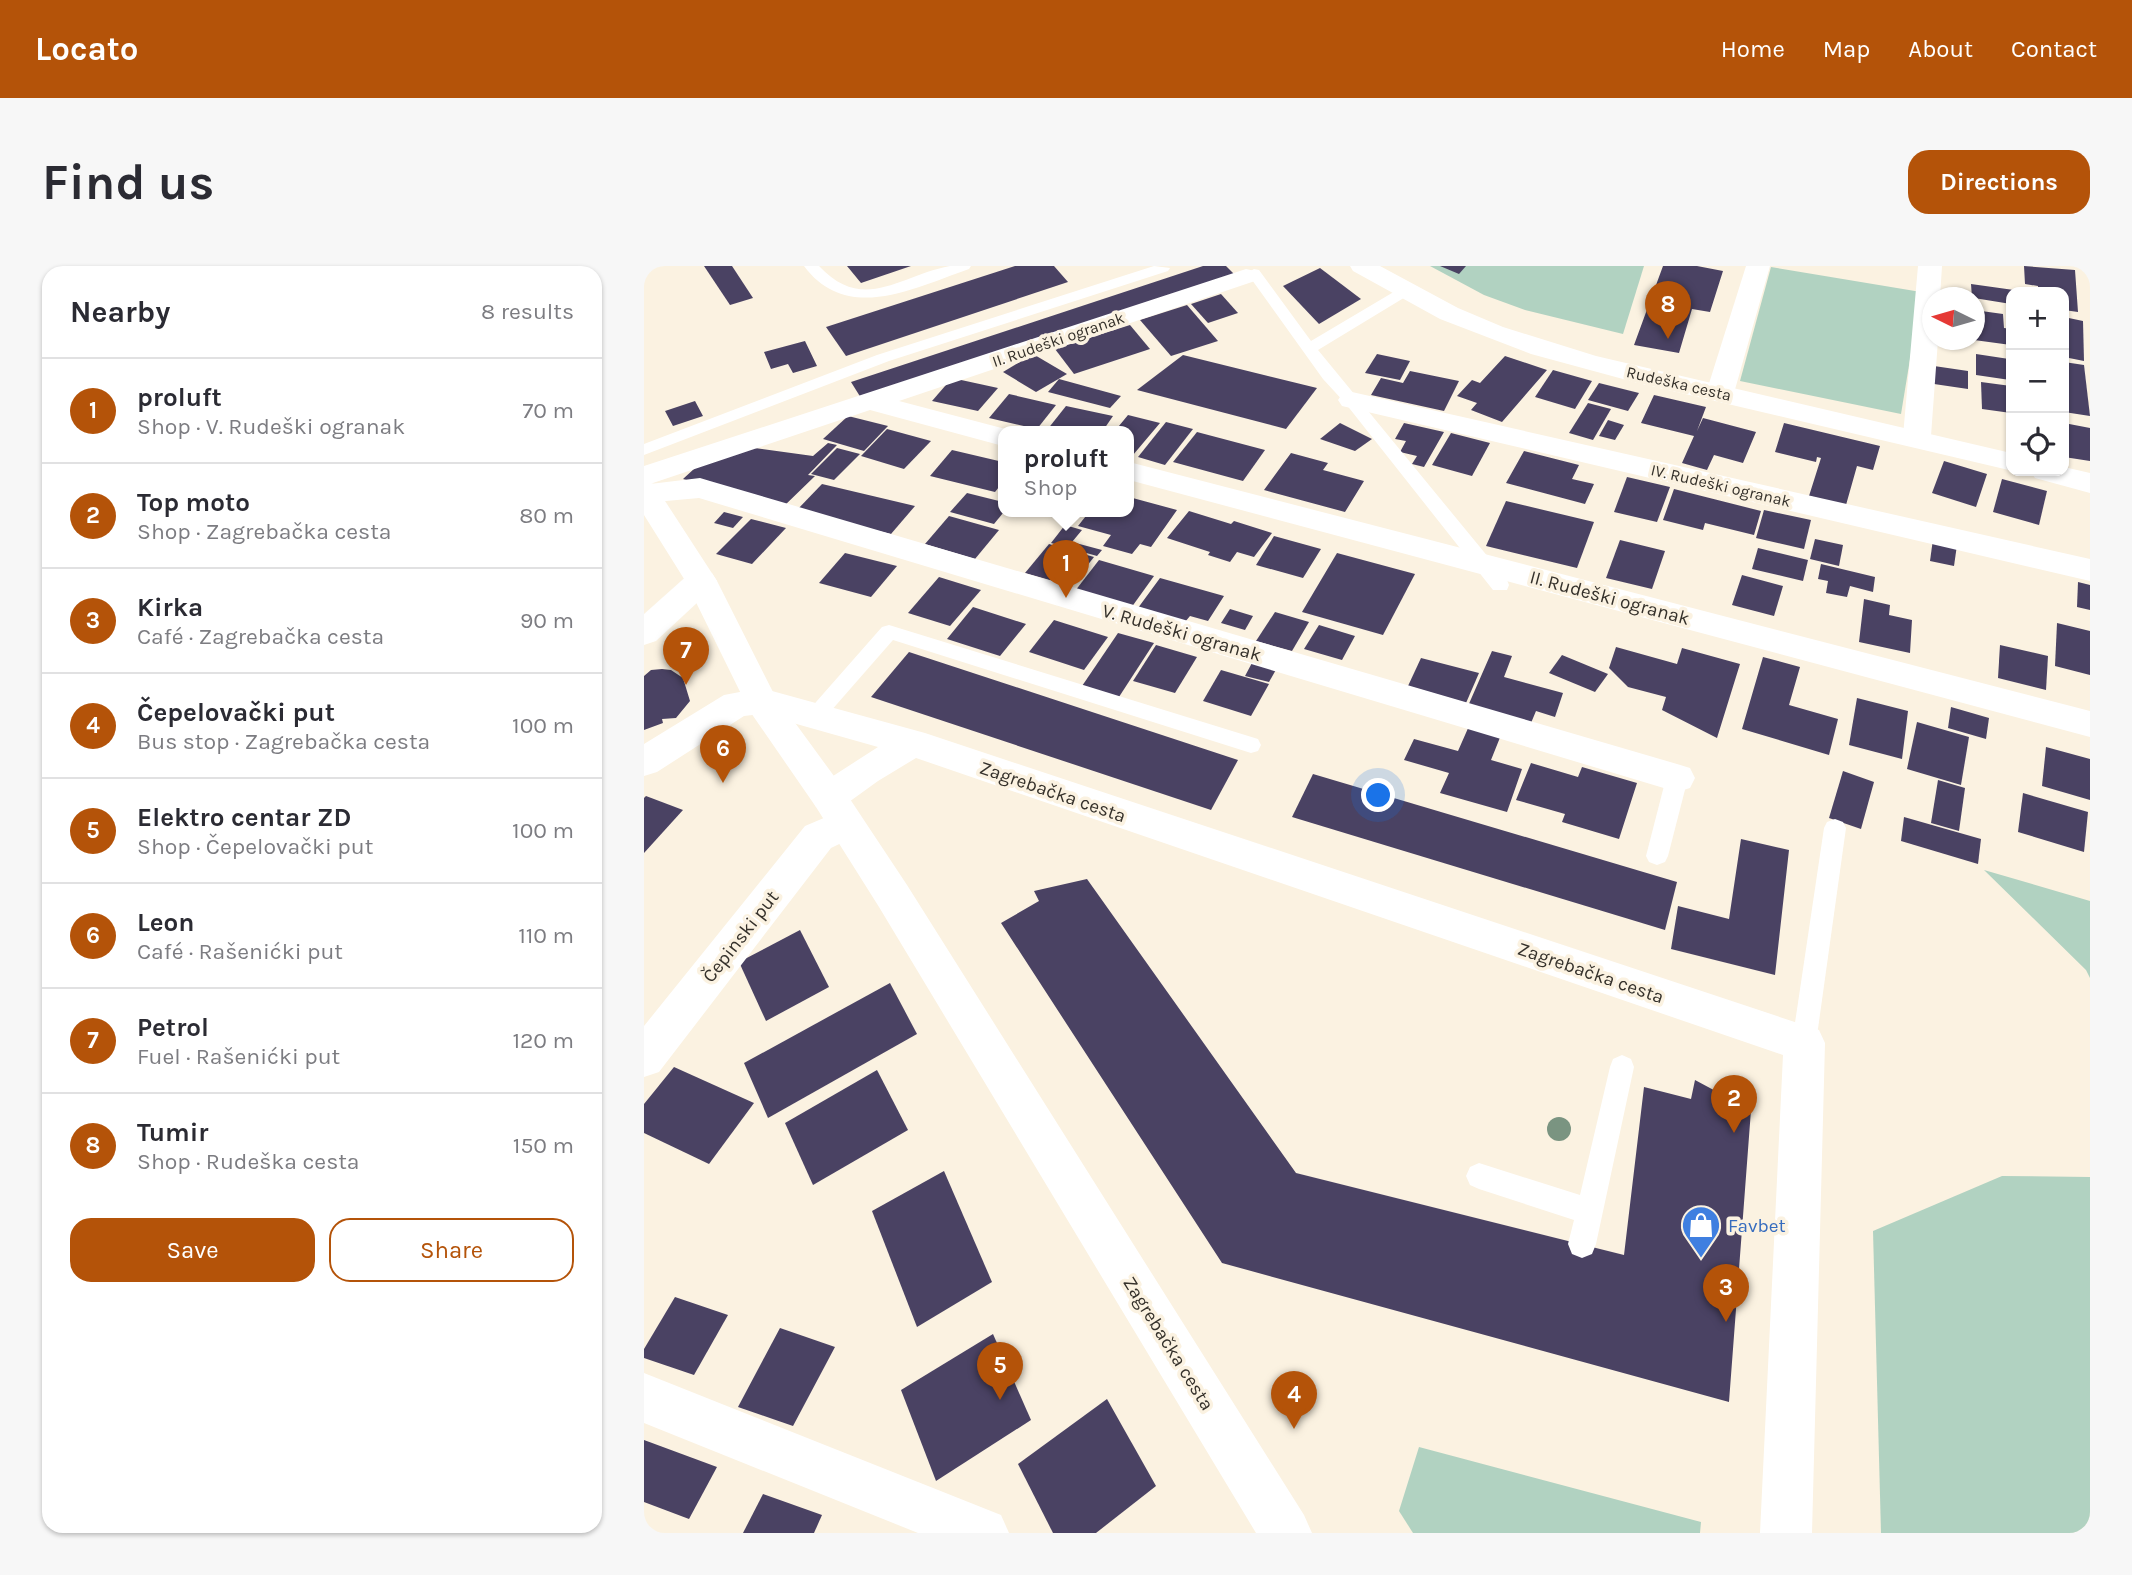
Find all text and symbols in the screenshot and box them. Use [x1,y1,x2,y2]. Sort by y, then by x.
text: Locato [35,30,138,68]
text: Home [1721,35,1785,63]
text: Map [1823,35,1870,63]
text: About [1908,35,1973,63]
text: Contact [2011,35,2097,63]
button: Directions [1908,150,2090,214]
text: Find us [42,154,214,211]
pin: 8 [1645,281,1691,339]
north arrow [1922,287,1985,350]
map controls [2006,287,2069,476]
button: + [2006,287,2069,350]
text: Nearby [70,294,170,330]
text: 8 results [481,298,574,325]
street label: II. Rudeški ogranak [990,308,1127,371]
button: − [2006,350,2069,413]
street label: Rudeška cesta [1625,362,1733,405]
text: proluft [137,382,222,413]
text: 1 [89,397,97,424]
text: 70 m [523,397,574,424]
text: Shop · V. Rudeški ogranak [137,413,405,440]
button: locate [2006,413,2069,476]
popup [998,426,1134,517]
text: proluft [1024,443,1108,474]
street label: IV. Rudeški ogranak [1649,460,1793,511]
text: Shop [1024,474,1077,501]
text: Top moto [137,487,250,518]
text: 2 [86,502,100,529]
text: 80 m [519,502,574,529]
text: Shop · Zagrebačka cesta [137,518,392,545]
pin: 1 [1043,540,1089,598]
street label: II. Rudeški ogranak [1527,566,1692,630]
text: Kirka [137,592,203,623]
street label: V. Rudeški ogranak [1100,600,1264,666]
text: 3 [86,607,100,634]
text: 90 m [520,607,574,634]
text: Café · Zagrebačka cesta [137,623,384,650]
pin: 7 [663,627,709,685]
text: Čepelovački put [137,697,335,728]
text: 4 [86,712,100,739]
text: 100 m [512,712,574,739]
pin: 6 [700,725,746,783]
text: Bus stop · Zagrebačka cesta [137,728,430,755]
street label: Zagrebačka cesta [977,757,1129,827]
your location [1361,778,1395,812]
text: Elektro centar ZD [137,802,351,833]
text: 5 [86,817,100,844]
text: 100 m [512,817,574,844]
text: Shop · Čepelovački put [137,833,373,860]
street label: Čepinski put [698,886,783,987]
text: Leon [137,907,195,938]
text: 6 [86,922,100,949]
text: 110 m [518,922,574,949]
text: Café · Rašenićki put [137,938,343,965]
street label: Zagrebačka cesta [1515,938,1667,1008]
text: Petrol [137,1012,209,1043]
text: 7 [87,1027,99,1054]
text: 120 m [512,1027,574,1054]
text: Fuel · Rašenićki put [137,1043,340,1070]
pin: 2 [1711,1075,1757,1133]
text: Tumir [137,1117,208,1148]
text: 8 [86,1132,100,1159]
text: 150 m [513,1132,574,1159]
text: Shop · Rudeška cesta [137,1148,360,1175]
shop icon: Favbet [1680,1204,1722,1259]
place label: Favbet [1728,1215,1786,1237]
button: Save [70,1218,315,1282]
button: Share [329,1218,574,1282]
pin: 3 [1703,1264,1749,1322]
street label: Zagrebačka cesta [1118,1273,1218,1414]
pin: 5 [977,1342,1023,1400]
pin: 4 [1271,1371,1317,1429]

